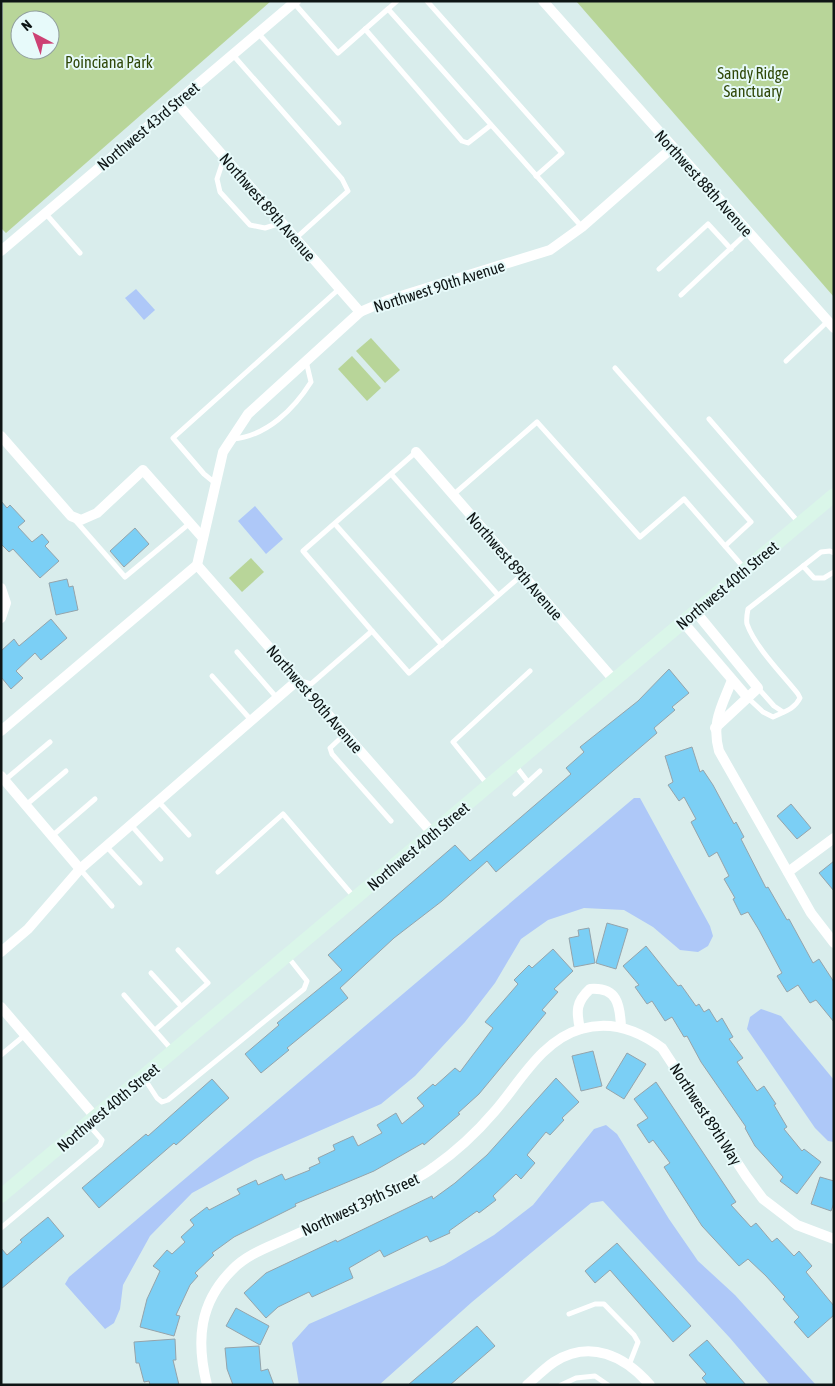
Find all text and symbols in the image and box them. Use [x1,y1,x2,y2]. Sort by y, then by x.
north arrow [10,10,60,60]
text: N [18,16,35,34]
park label: Poinciana Park [65,53,153,71]
park label: Sandy Ridge Sanctuary [717,64,789,101]
street label: Northwest 43rd Street [93,78,203,174]
street label: Northwest 88th Avenue [652,126,756,240]
street label: Northwest 89th Avenue [216,149,320,265]
street label: Northwest 90th Avenue [371,256,507,316]
street label: Northwest 89th Avenue [463,508,567,624]
street label: Northwest 40th Street [672,537,782,633]
street label: Northwest 90th Avenue [263,641,367,757]
street label: Northwest 40th Street [363,798,473,894]
street label: Northwest 40th Street [53,1059,163,1155]
street label: Northwest 89th Way [666,1060,746,1169]
street label: Northwest 39th Street [298,1169,422,1239]

